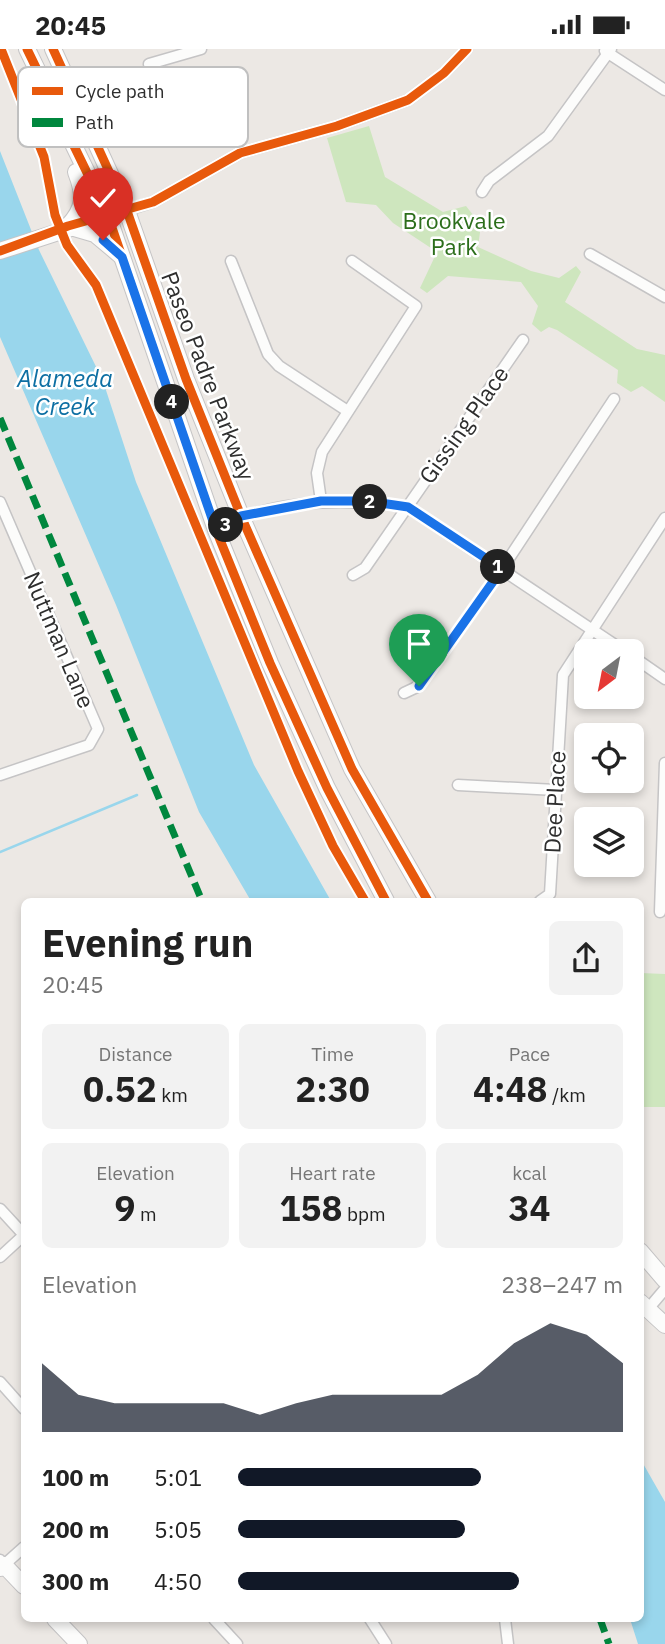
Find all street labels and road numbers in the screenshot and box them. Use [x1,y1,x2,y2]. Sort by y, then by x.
street label: Paseo Padre Parkway [155,267,263,485]
street label: Gissing Place [412,360,515,489]
street label: Nuttman Lane [18,567,102,712]
street label: Dee Place [536,750,572,854]

